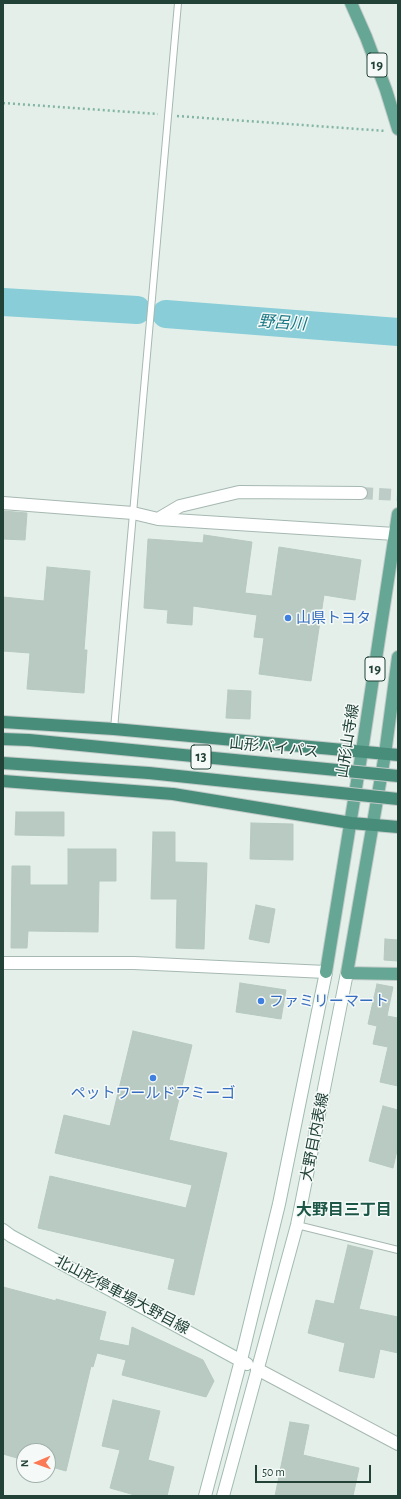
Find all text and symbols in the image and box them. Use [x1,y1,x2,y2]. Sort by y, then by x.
road number: 19 [367,53,387,77]
water label: 野呂川 [257,312,307,334]
place label: 山県トヨタ [296,609,371,627]
marker: 山県トヨタ [283,613,293,623]
road number: 19 [365,657,385,681]
street label: 山形山寺線 [333,703,363,779]
street label: 山形バイパス [228,734,320,762]
road number: 13 [191,745,211,769]
place label: ファミリーマート [269,992,389,1010]
marker: ファミリーマート [256,996,266,1006]
marker: ペットワールドアミーゴ [148,1073,158,1083]
place label: ペットワールドアミーゴ [71,1084,235,1102]
street label: 大野目内表線 [298,1091,332,1183]
district label: 大野目三丁目 [296,1200,392,1220]
street label: 北山形停車場大野目線 [52,1252,192,1338]
north arrow [16,1443,56,1483]
scale bar [257,1457,373,1483]
text: N [19,1459,30,1467]
text: 50 m [262,1466,285,1478]

